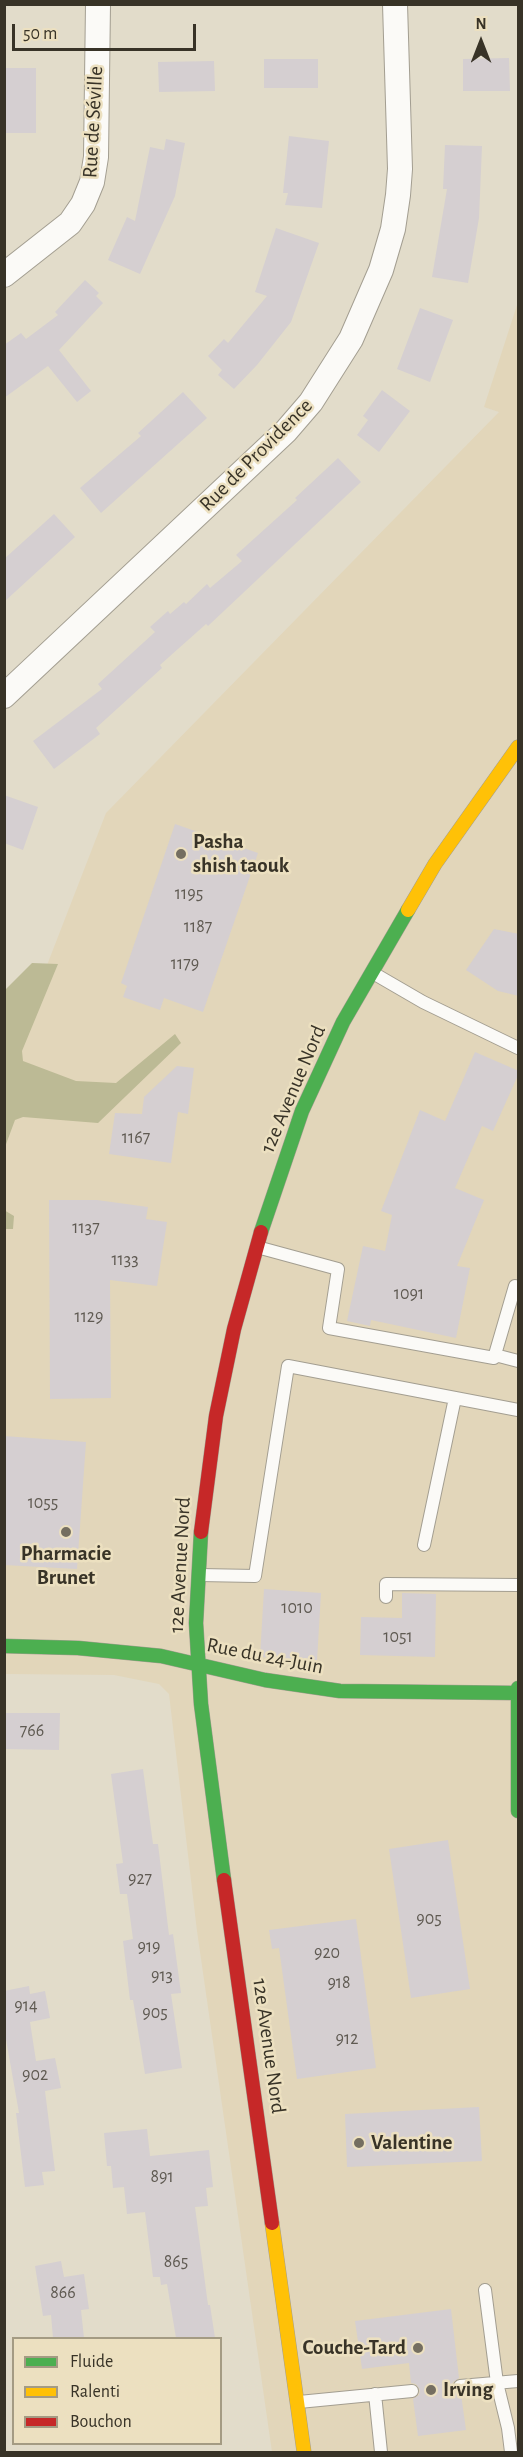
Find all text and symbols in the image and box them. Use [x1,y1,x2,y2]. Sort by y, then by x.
scale bar [15,12,200,50]
north arrow [451,12,511,72]
text: N [475,16,487,32]
text: 50 m [23,25,57,43]
street label: Rue de Séville [77,65,109,179]
street label: Rue de Providence [194,393,318,517]
place label: Pasha shish taouk [193,829,289,879]
marker: Pasha shish taouk [174,847,188,861]
house number: 1195 [175,883,203,905]
house number: 1187 [184,916,212,938]
house number: 1179 [171,953,199,975]
street label: 12e Avenue Nord [255,1021,331,1157]
house number: 1167 [122,1127,150,1149]
house number: 1137 [72,1217,100,1239]
house number: 1133 [111,1249,139,1271]
house number: 1091 [394,1283,424,1305]
house number: 1129 [74,1306,104,1328]
house number: 1055 [28,1492,58,1514]
street label: 12e Avenue Nord [164,1496,196,1634]
marker: Pharmacie Brunet [59,1525,73,1539]
place label: Pharmacie Brunet [21,1541,111,1591]
house number: 1010 [281,1597,313,1619]
house number: 1051 [383,1626,413,1648]
street label: Rue du 24-Juin [204,1632,326,1680]
house number: 766 [20,1720,44,1742]
house number: 927 [128,1868,152,1890]
house number: 905 [416,1908,442,1930]
house number: 919 [137,1936,161,1958]
house number: 920 [314,1942,340,1964]
house number: 913 [151,1965,173,1987]
house number: 918 [327,1972,351,1994]
street label: 12e Avenue Nord [247,1977,291,2115]
house number: 914 [14,1995,38,2017]
house number: 905 [142,2002,168,2024]
house number: 912 [336,2028,358,2050]
house number: 902 [22,2064,48,2086]
place label: Valentine [371,2130,452,2156]
marker: Valentine [352,2136,366,2150]
house number: 891 [150,2166,174,2188]
house number: 865 [164,2251,188,2273]
house number: 866 [50,2282,76,2304]
place label: Couche-Tard [303,2335,406,2361]
legend [12,2337,222,2445]
marker: Couche-Tard [411,2341,425,2355]
text: Fluide [70,2353,113,2371]
place label: Irving [443,2377,493,2403]
text: Ralenti [70,2383,120,2401]
marker: Irving [424,2383,438,2397]
text: Bouchon [70,2413,132,2431]

